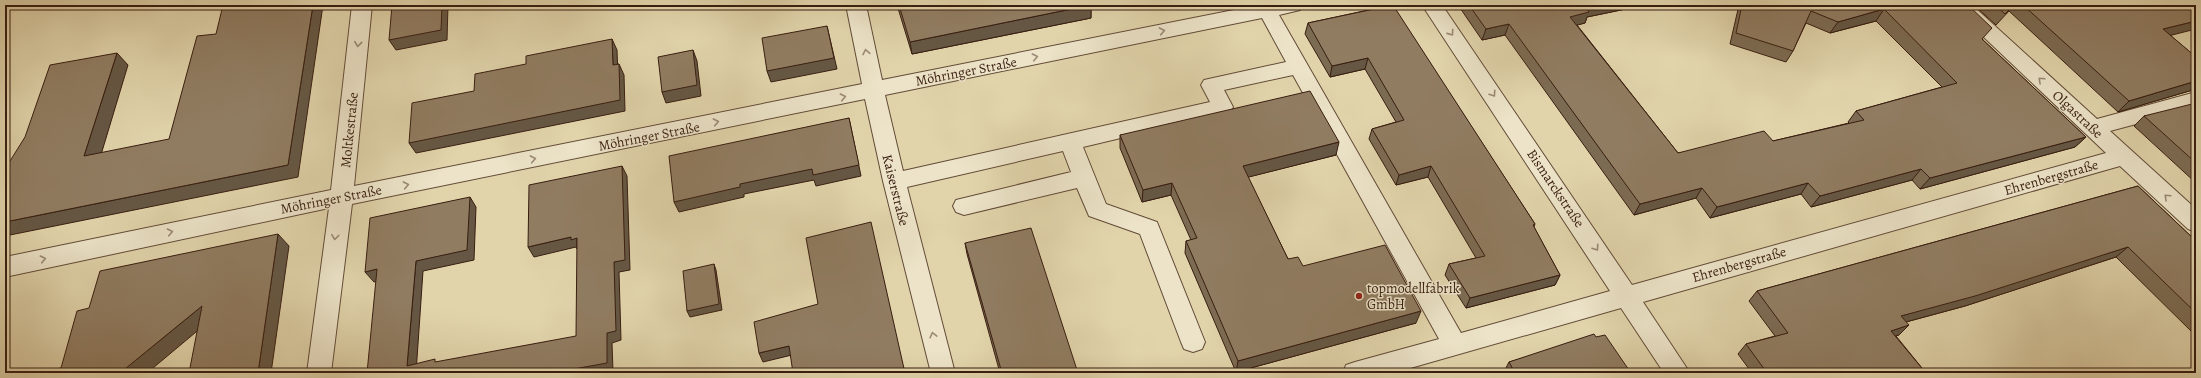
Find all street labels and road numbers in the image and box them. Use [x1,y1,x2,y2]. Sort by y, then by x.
street label: Möhringer Straße [914,52,1018,91]
street label: Olgastraße [2048,86,2107,143]
street label: Moltkestraße [336,91,363,169]
street label: Möhringer Straße [597,117,701,156]
street label: Bismarckstraße [1522,145,1589,231]
street label: Kaiserstraße [877,152,914,228]
street label: Ehrenbergstraße [2002,155,2100,200]
street label: Möhringer Straße [279,180,383,219]
street label: Ehrenbergstraße [1690,242,1788,287]

